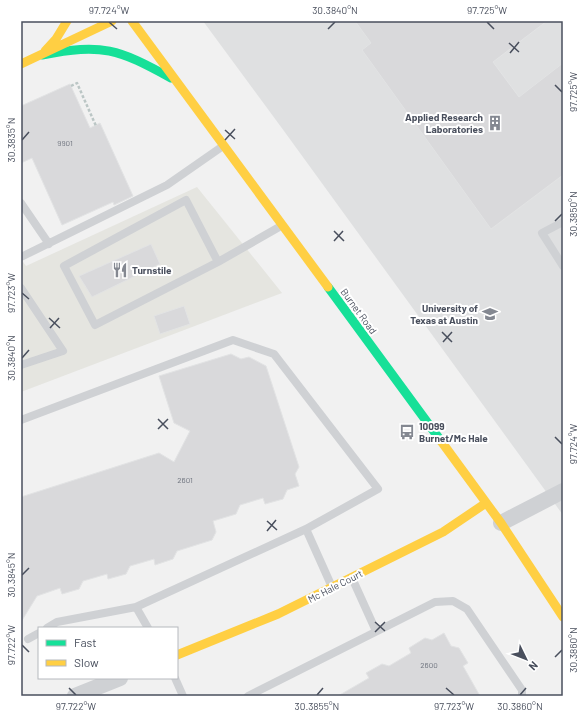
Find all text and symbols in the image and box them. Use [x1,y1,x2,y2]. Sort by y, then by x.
text: 97.724°W [89,4,129,16]
text: 30.3840°N [312,4,358,16]
text: 97.725°W [467,4,507,16]
text: 97.725°W [567,72,579,112]
place label: Applied Research Laboratories [405,111,483,135]
building icon: Applied Research Laboratories [486,114,504,132]
text: 30.3835°N [5,118,17,162]
house number: 9901 [57,138,73,148]
text: 30.3850°N [567,191,579,237]
restaurant icon: Turnstile [111,261,129,279]
place label: Turnstile [132,264,172,276]
text: 97.723°W [5,273,17,313]
street label: Burnet Road [338,286,380,336]
place label: University of Texas at Austin [410,302,478,326]
school or university icon: University of Texas at Austin [481,305,499,323]
text: 30.3840°N [5,335,17,381]
place label: 10099 Burnet/Mc Hale [419,420,488,444]
bus stop icon: 10099 Burnet/Mc Hale [398,423,416,441]
text: 97.724°W [567,424,579,464]
house number: 2601 [177,475,193,485]
text: 30.3845°N [5,552,17,598]
street label: Mc Hale Court [306,567,365,605]
text: 97.722°W [5,625,17,665]
legend [38,627,178,679]
text: 30.3860°N [567,627,579,673]
text: Fast [74,635,97,649]
north arrow [506,639,546,679]
text: Slow [74,655,99,669]
text: N [526,659,541,673]
house number: 2600 [420,660,438,670]
text: 97.722°W [56,700,96,712]
text: 30.3855°N [295,700,339,712]
text: 97.723°W [434,700,474,712]
text: 30.3860°N [497,700,543,712]

